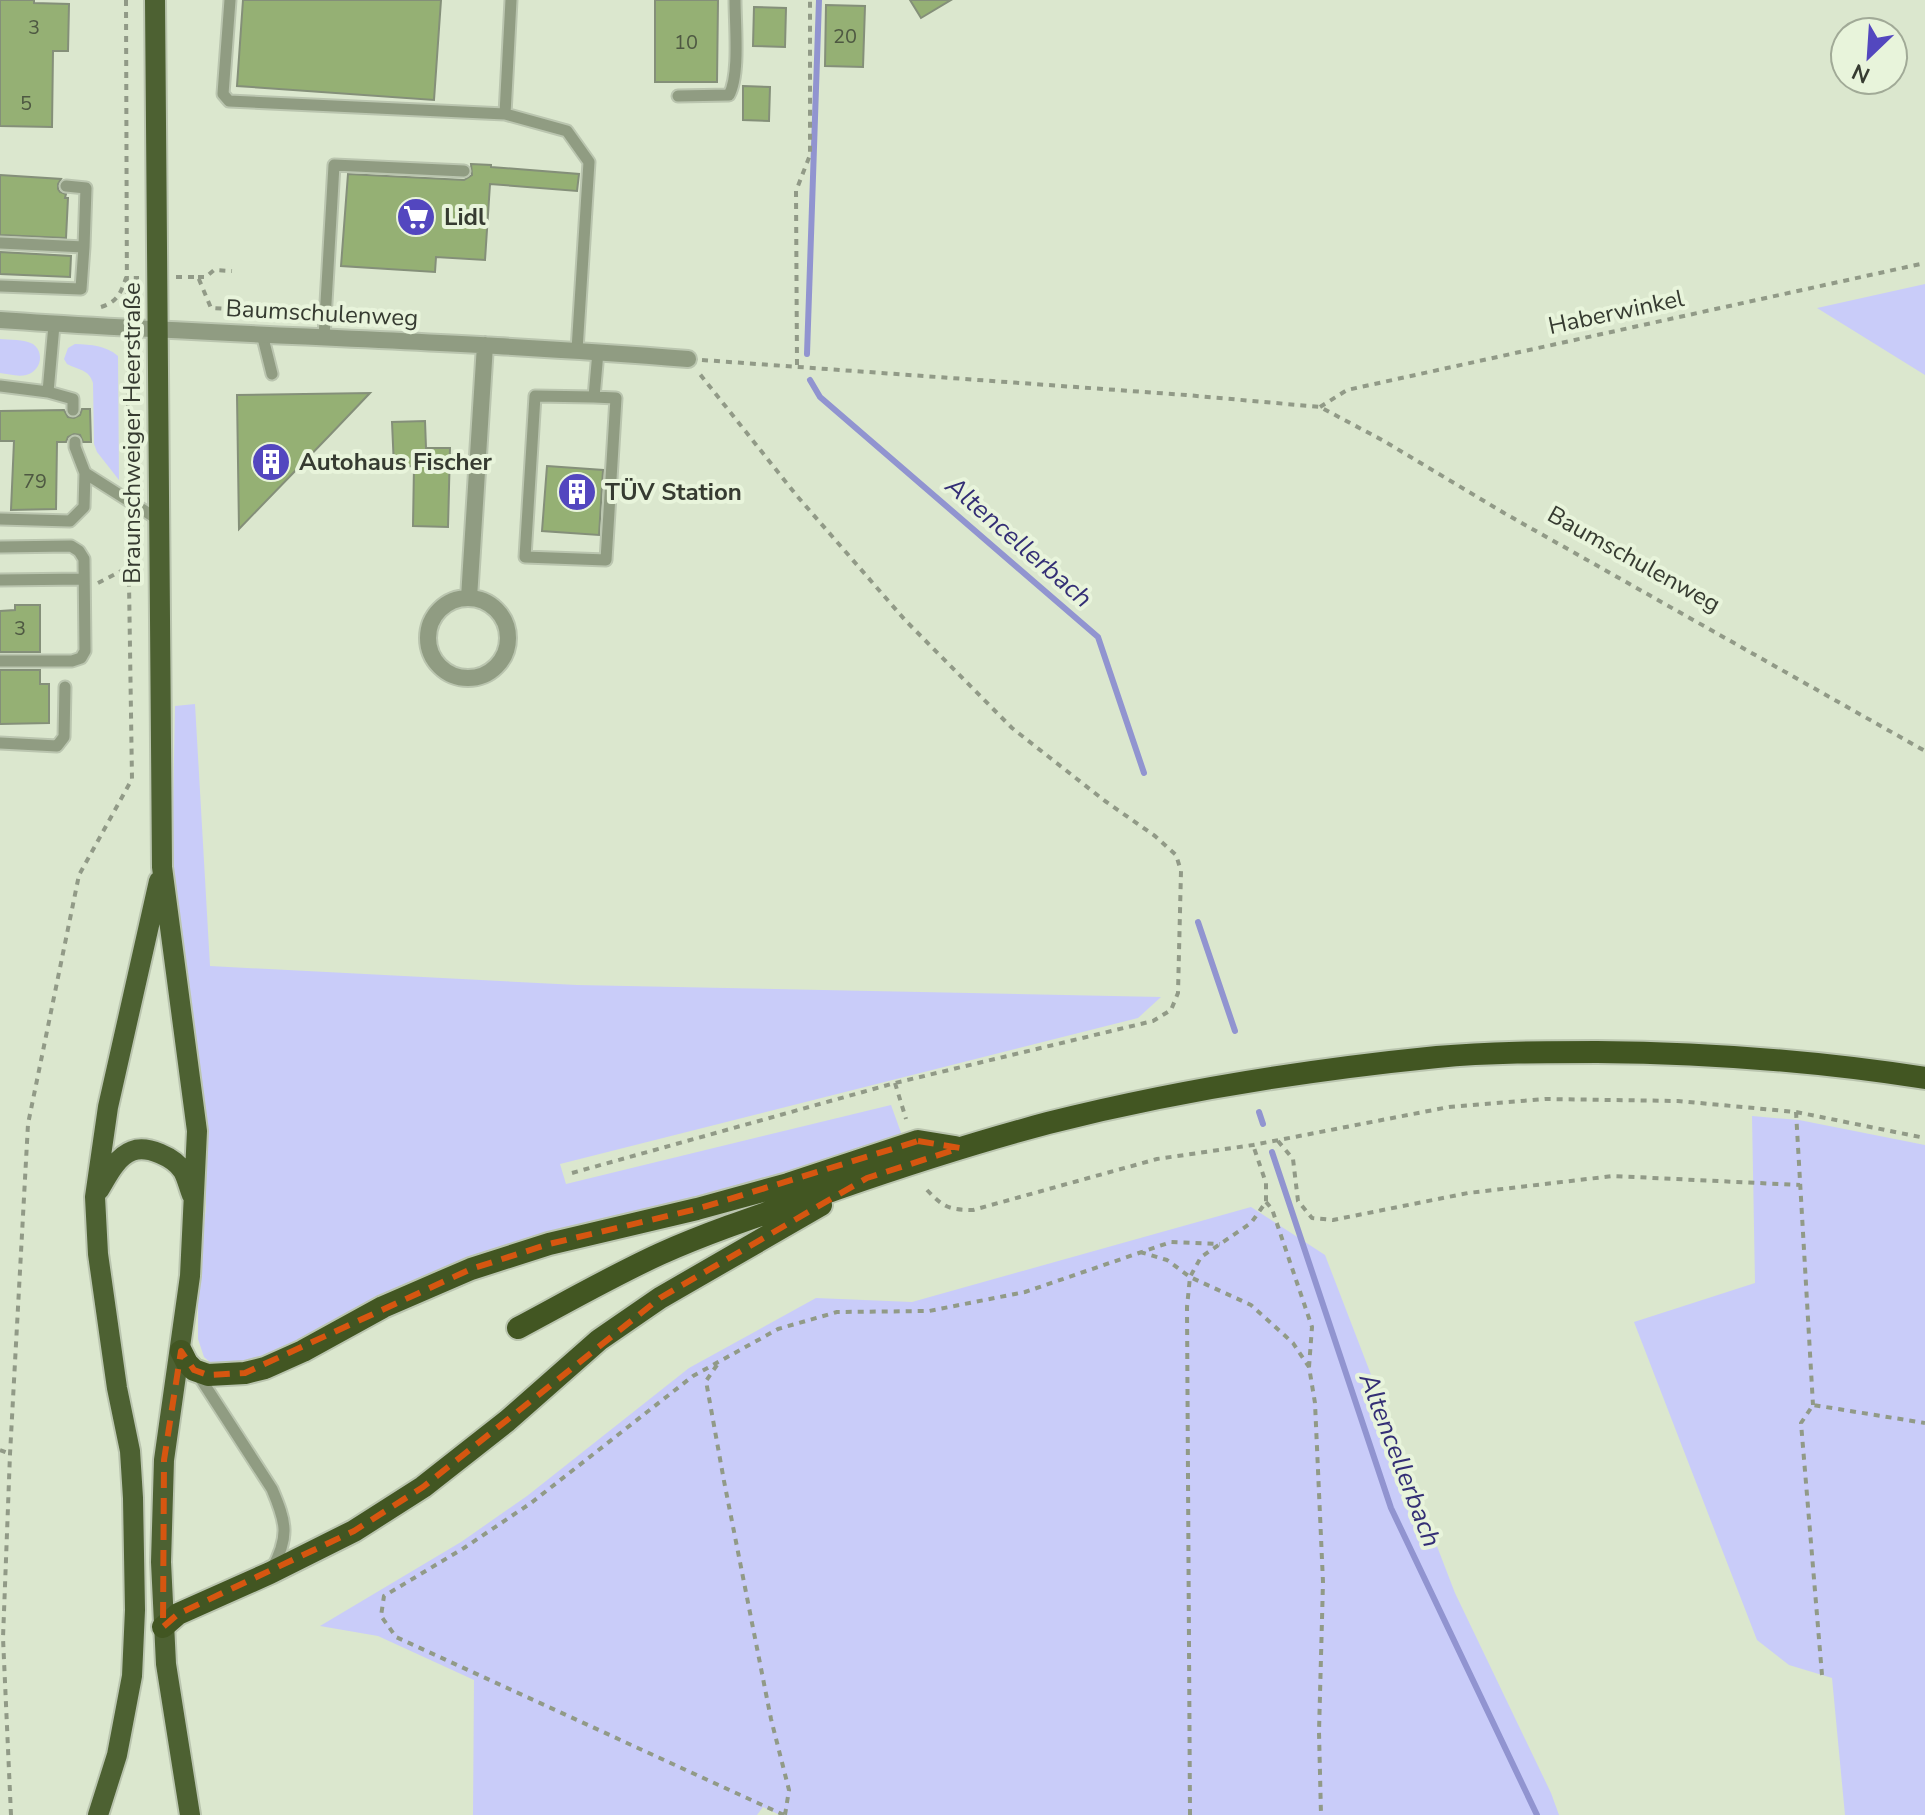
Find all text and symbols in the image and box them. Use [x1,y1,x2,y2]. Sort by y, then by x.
house number: 3 [28,14,40,41]
north arrow [1829,16,1909,96]
house number: 20 [833,23,857,50]
house number: 10 [674,29,698,56]
text: N [1847,56,1875,90]
house number: 5 [20,90,32,117]
supermarket icon: Lidl [395,196,437,238]
place label: Lidl [444,201,486,233]
street label: Braunschweiger Heerstraße [116,282,148,584]
street label: Haberwinkel [1545,282,1687,342]
street label: Baumschulenweg [225,292,419,334]
building icon: Autohaus Fischer [250,441,292,483]
place label: Autohaus Fischer [299,446,493,478]
house number: 79 [23,468,47,495]
water label: Altencellerbach [937,468,1100,615]
building icon: TÜV Station [556,471,598,513]
place label: TÜV Station [605,476,742,508]
street label: Baumschulenweg [1542,498,1726,620]
house number: 3 [14,615,26,642]
water label: Altencellerbach [1350,1367,1449,1552]

